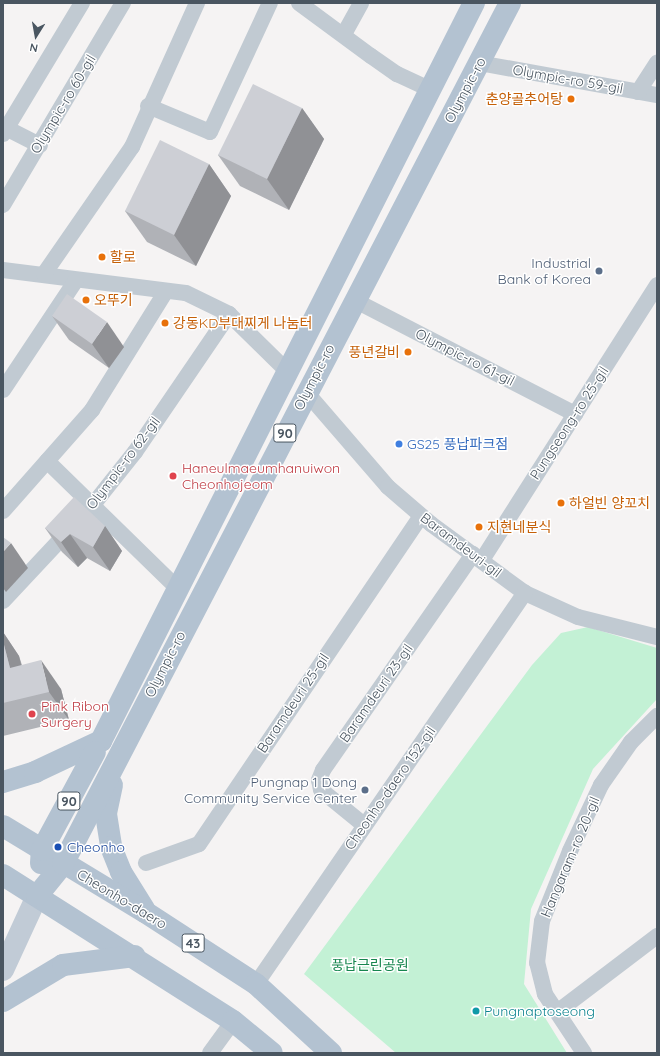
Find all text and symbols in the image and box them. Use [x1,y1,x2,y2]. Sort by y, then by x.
north arrow [16,16,56,56]
text: N [28,40,39,55]
street label: Olympic-ro 60-gil [27,52,99,156]
street label: Olympic-ro [441,54,489,126]
street label: Olympic-ro 59-gil [511,61,625,97]
place label: 춘양골추어탕 [486,91,563,107]
marker: 춘양골추어탕 [566,94,576,104]
place label: 할로 [110,249,136,265]
marker: 할로 [97,252,107,262]
place label: Industrial Bank of Korea [498,255,591,288]
marker: Industrial Bank of Korea [594,266,604,276]
place label: 오뚜기 [94,292,133,308]
marker: 오뚜기 [81,295,91,305]
place label: 강동KD부대찌게 나눔터 [173,315,312,331]
marker: 강동KD부대찌게 나눔터 [160,318,170,328]
street label: Olympic-ro 61-gil [413,325,517,389]
street label: Olympic-ro [290,341,338,413]
place label: 풍년갈비 [348,344,400,360]
marker: 풍년갈비 [403,347,413,357]
street label: Pungseong-ro 25-gil [526,363,612,483]
street label: Olympic-ro 62-gil [83,413,163,513]
road number: 90 [273,422,297,444]
place label: GS25 풍납파크점 [407,436,508,452]
marker: GS25 풍납파크점 [394,439,404,449]
place label: Haneulmaeumhanuiwon Cheonhojeom [182,460,340,492]
marker: Haneulmaeumhanuiwon Cheonhojeom [167,470,179,482]
place label: 하얼빈 양꼬치 [569,495,650,511]
marker: 하얼빈 양꼬치 [556,498,566,508]
street label: Baramdeuri-gil [417,509,505,581]
place label: 지현네분식 [487,519,551,535]
marker: 지현네분식 [474,522,484,532]
street label: Olympic-ro [141,628,189,700]
street label: Baramdeuri 23-gil [336,641,416,745]
street label: Baramdeuri 25-gil [253,650,333,756]
place label: Pink Ribon Surgery [41,698,109,730]
marker: Pink Ribon Surgery [26,708,38,720]
street label: Cheonho-daero 152-gil [341,723,439,853]
place label: Pungnap 1 Dong Community Service Center [184,774,357,806]
marker: Pungnap 1 Dong Community Service Center [360,785,370,795]
road number: 90 [57,790,81,812]
street label: Hangaram-ro 20-gil [537,794,603,920]
place label: Cheonho [67,839,125,855]
marker: Cheonho [52,841,64,853]
street label: Cheonho-daero [74,866,170,932]
road number: 43 [181,932,205,954]
park label: 풍납근린공원 [331,957,409,973]
place label: Pungnaptoseong [484,1003,595,1019]
marker: Pungnaptoseong [471,1006,481,1016]

